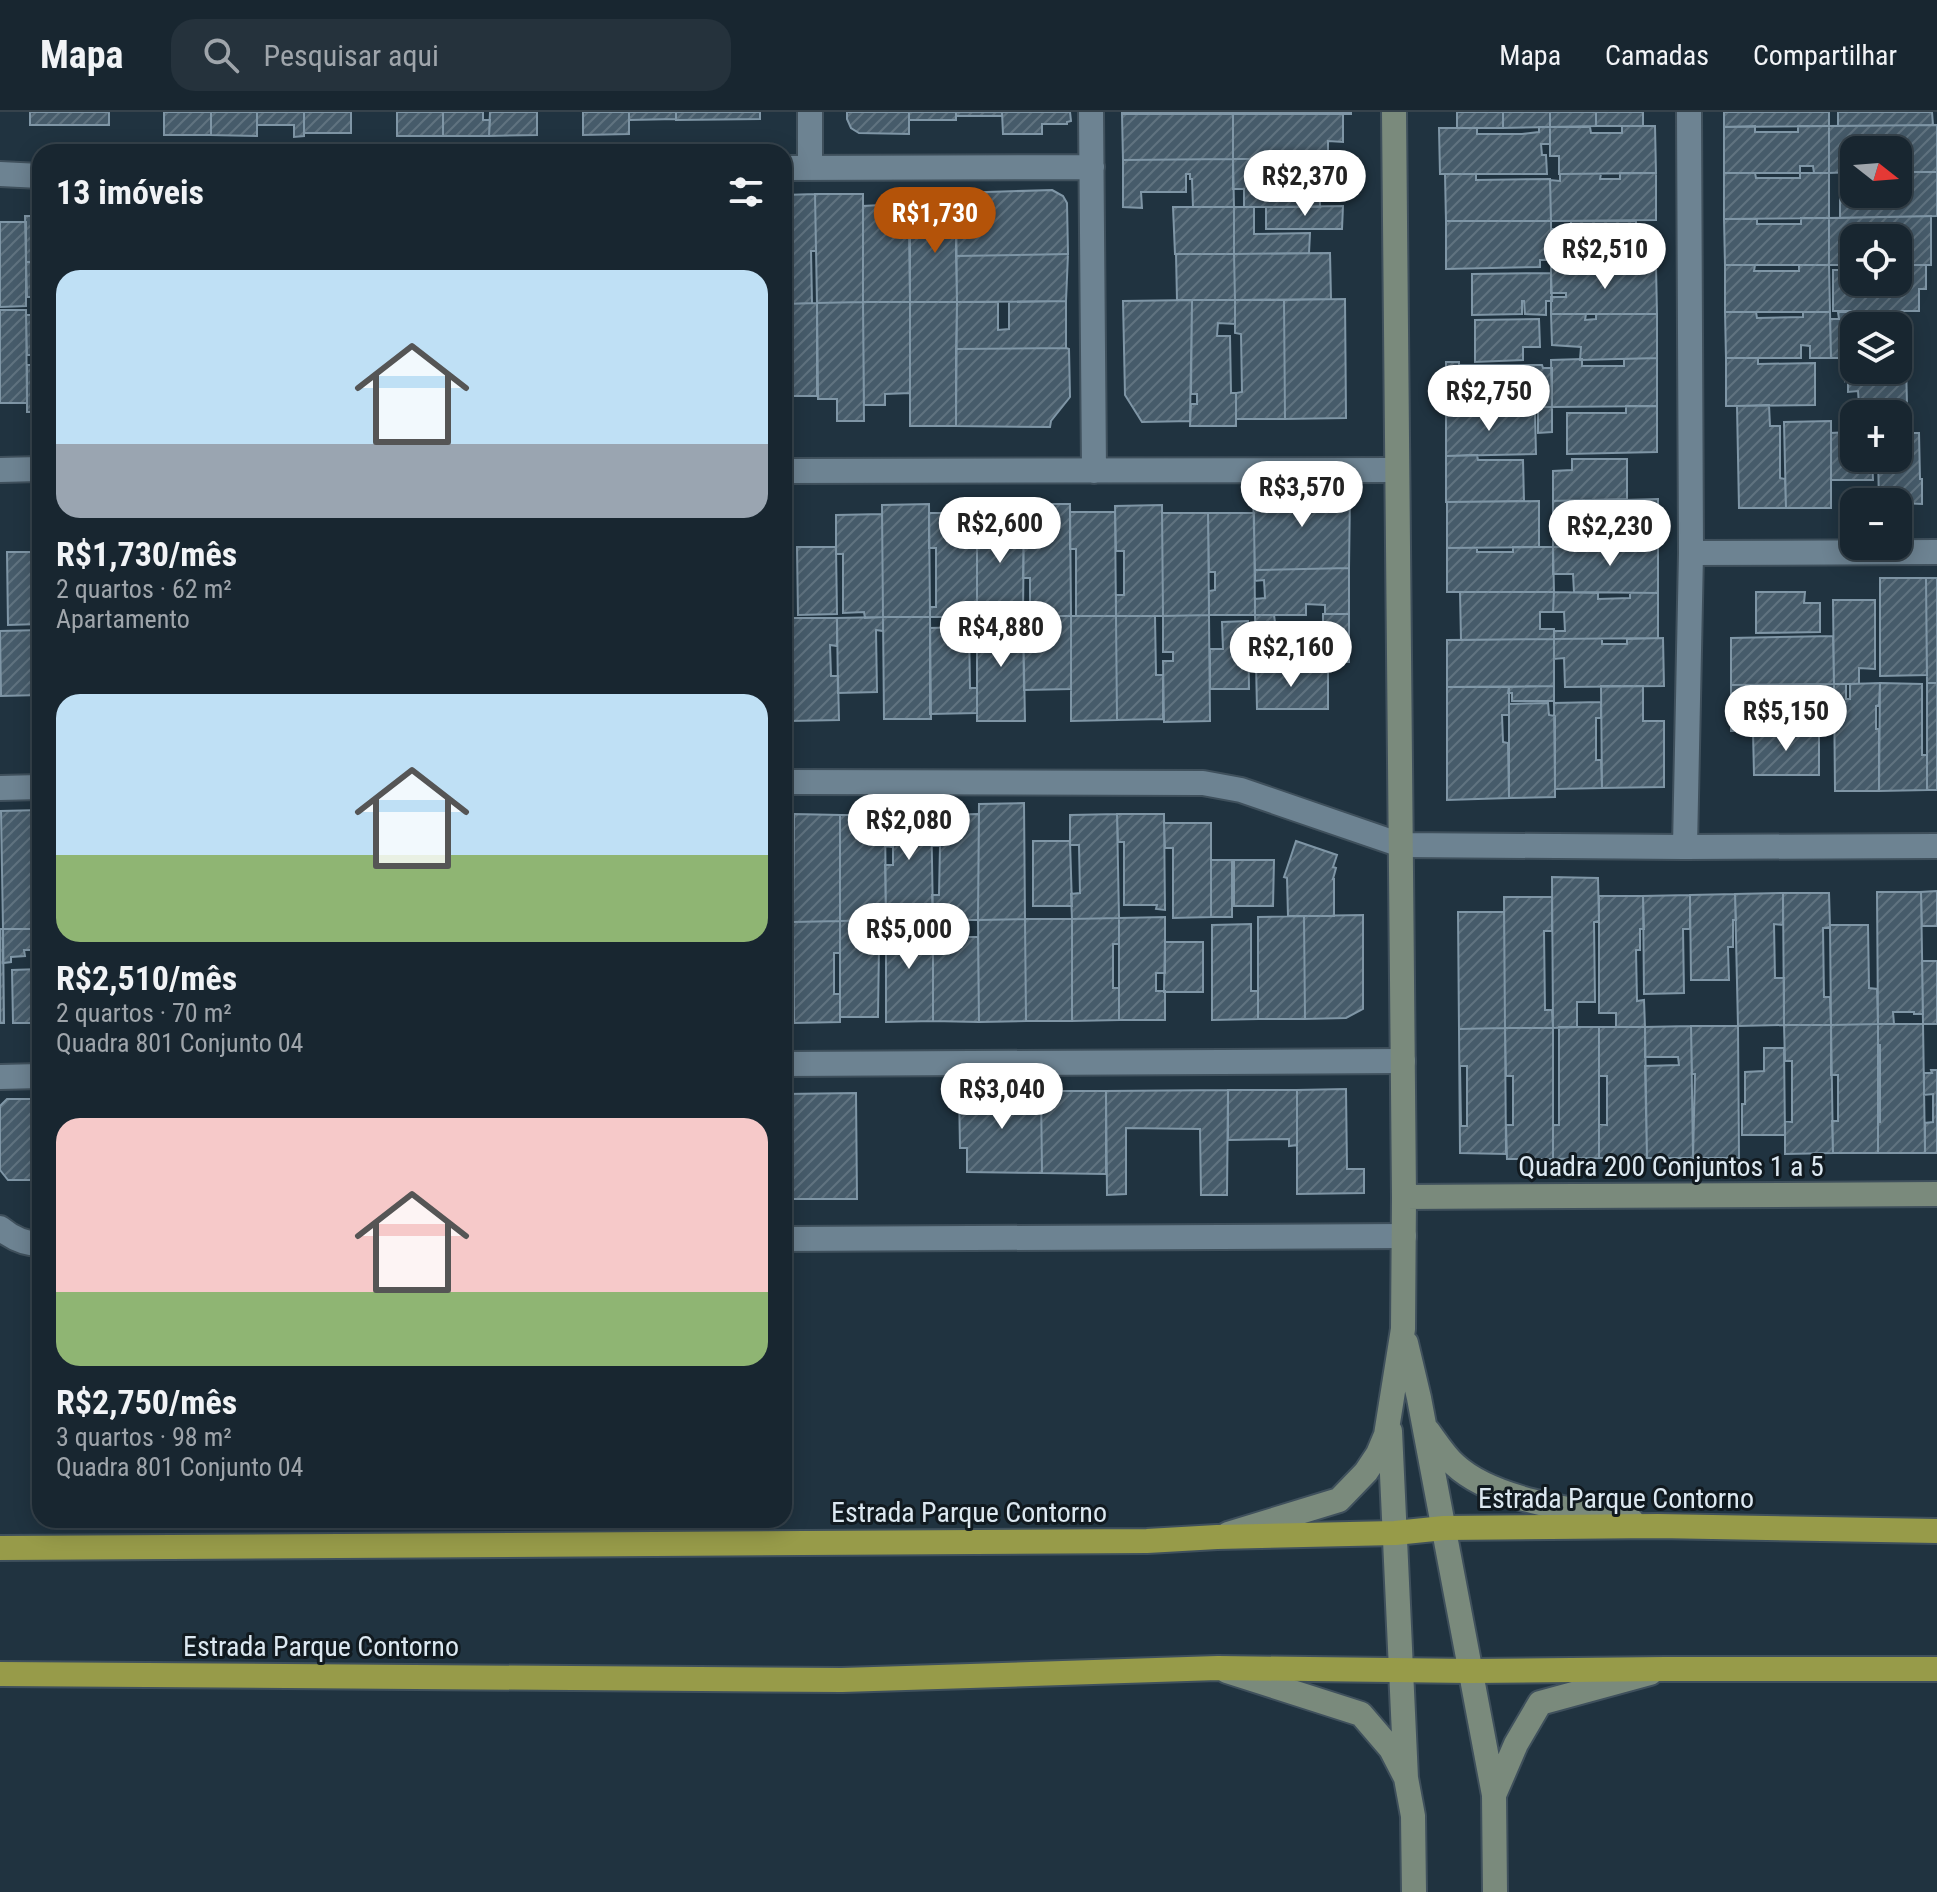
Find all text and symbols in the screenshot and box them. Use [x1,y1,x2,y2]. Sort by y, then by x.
search box [171,19,731,91]
text: Mapa [40,33,123,77]
icon: search [199,33,243,77]
text: Pesquisar aqui [263,38,439,73]
text: Mapa [1499,39,1561,72]
text: Camadas [1605,39,1709,72]
text: Compartilhar [1753,39,1897,72]
north arrow [1840,136,1912,208]
map controls [1840,136,1912,560]
pin: R$2,370 [1231,150,1379,218]
text: R$2,370 [1262,161,1348,191]
icon: filters [724,170,768,214]
text: 13 imóveis [56,172,204,212]
pin: R$1,730 [861,187,1009,255]
text: R$1,730 [892,198,978,228]
pin: R$2,510 [1531,223,1679,291]
button: locate [1840,224,1912,296]
text: R$2,510 [1562,234,1648,264]
button: layers [1840,312,1912,384]
icon: home [340,322,484,466]
pin: R$2,750 [1415,365,1563,433]
text: R$2,750 [1446,376,1532,406]
button: + [1840,400,1912,472]
pin: R$3,570 [1228,461,1376,529]
text: R$3,570 [1259,472,1345,502]
button: − [1840,488,1912,560]
pin: R$2,600 [926,497,1074,565]
pin: R$2,230 [1536,500,1684,568]
text: R$2,600 [957,508,1043,538]
text: R$2,230 [1567,511,1653,541]
text: R$1,730/mês [56,534,237,574]
text: 2 quartos · 62 m² [56,574,232,604]
pin: R$4,880 [927,601,1075,669]
text: Apartamento [56,604,190,634]
text: R$4,880 [958,612,1044,642]
pin: R$2,160 [1217,621,1365,689]
text: R$2,160 [1248,632,1334,662]
pin: R$5,150 [1712,685,1860,753]
text: R$5,150 [1743,696,1829,726]
icon: home [340,746,484,890]
pin: R$2,080 [835,794,983,862]
text: R$2,080 [866,805,952,835]
pin: R$5,000 [835,903,983,971]
text: R$5,000 [866,914,952,944]
text: R$2,510/mês [56,958,237,998]
text: 2 quartos · 70 m² [56,998,232,1028]
text: Quadra 801 Conjunto 04 [56,1028,303,1058]
pin: R$3,040 [928,1063,1076,1131]
text: R$3,040 [959,1074,1045,1104]
street label: Quadra 200 Conjuntos 1 a 5 [1518,1150,1824,1183]
icon: home [340,1170,484,1314]
text: R$2,750/mês [56,1382,237,1422]
text: 3 quartos · 98 m² [56,1422,232,1452]
text: Quadra 801 Conjunto 04 [56,1452,303,1482]
street label: Estrada Parque Contorno [1478,1482,1754,1515]
street label: Estrada Parque Contorno [831,1496,1107,1529]
street label: Estrada Parque Contorno [183,1630,459,1663]

